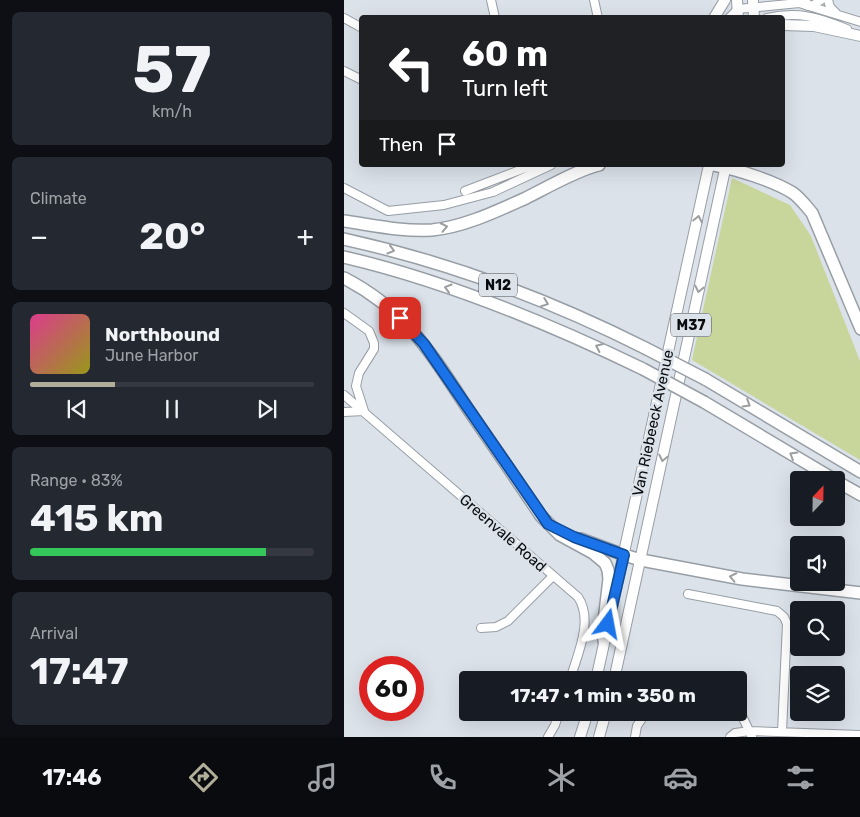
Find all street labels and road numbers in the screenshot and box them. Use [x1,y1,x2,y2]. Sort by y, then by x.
road number: N12 [479,274,517,296]
road number: M37 [671,314,711,336]
street label: Van Riebeeck Avenue [629,348,677,498]
street label: Greenvale Road [456,490,550,576]

